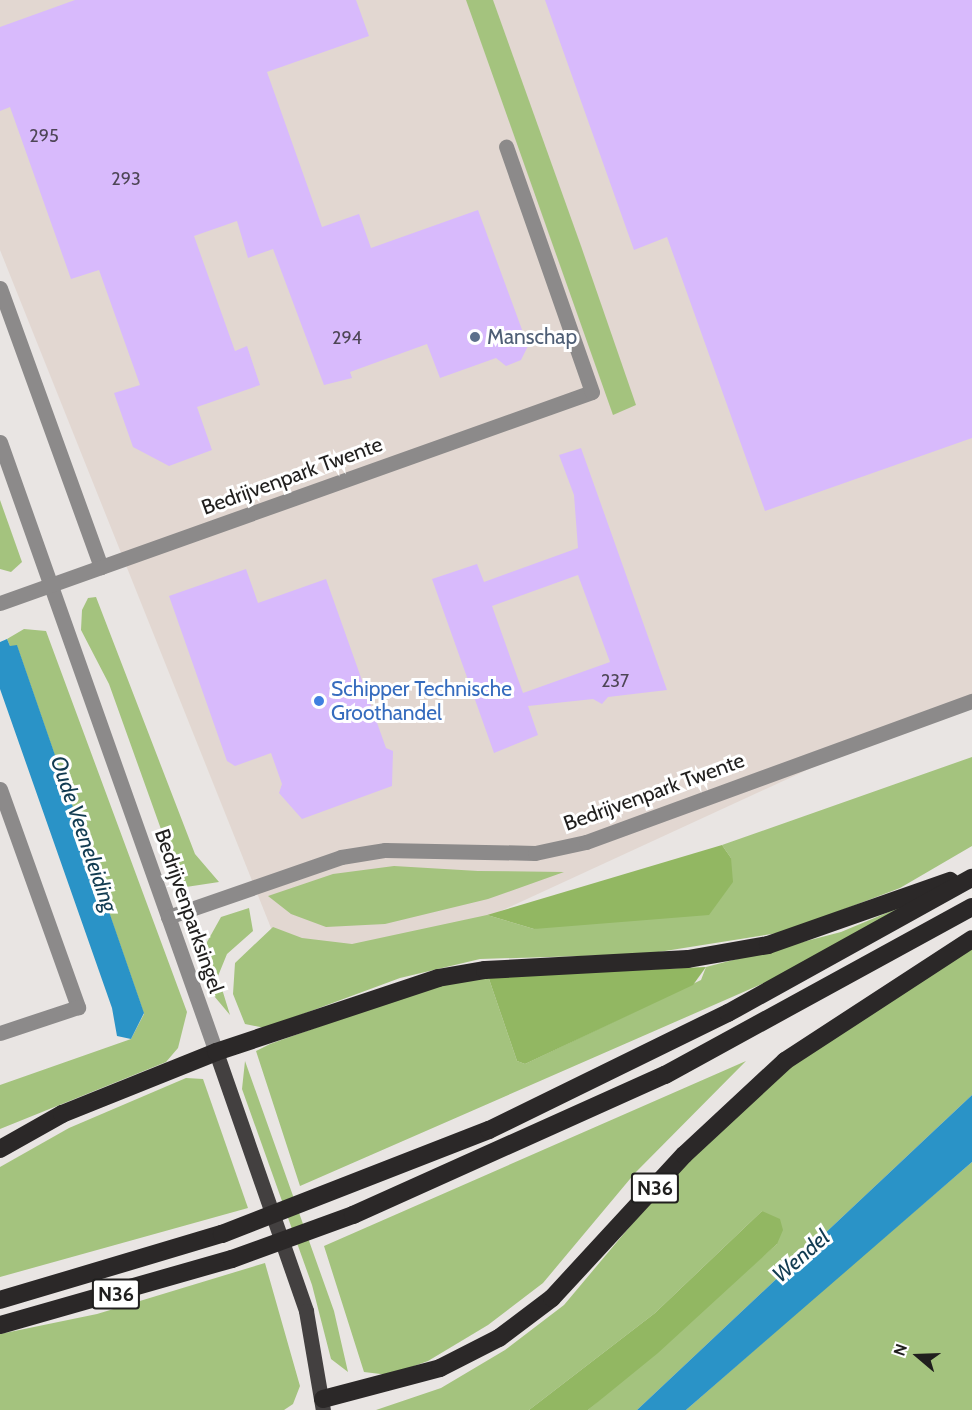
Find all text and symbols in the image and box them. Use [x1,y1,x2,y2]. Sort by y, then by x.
house number: 295 [29,125,59,147]
house number: 293 [111,168,141,190]
place label: Manschap [487,324,577,350]
house number: 294 [332,327,362,349]
marker: Manschap [468,330,482,344]
street label: Bedrijvenpark Twente [198,432,386,520]
house number: 237 [601,670,629,692]
place label: Schipper Technische Groothandel [331,676,512,726]
marker: Schipper Technische Groothandel [312,694,326,708]
street label: Bedrijvenpark Twente [560,748,748,836]
water label: Oude Veeneleiding [45,752,123,916]
street label: Bedrijvenparksingel [149,826,229,996]
road number: N36 [630,1171,680,1205]
water label: Wendel [767,1224,835,1288]
road number: N36 [90,1277,142,1311]
north arrow [888,1326,948,1386]
text: N [890,1342,911,1358]

